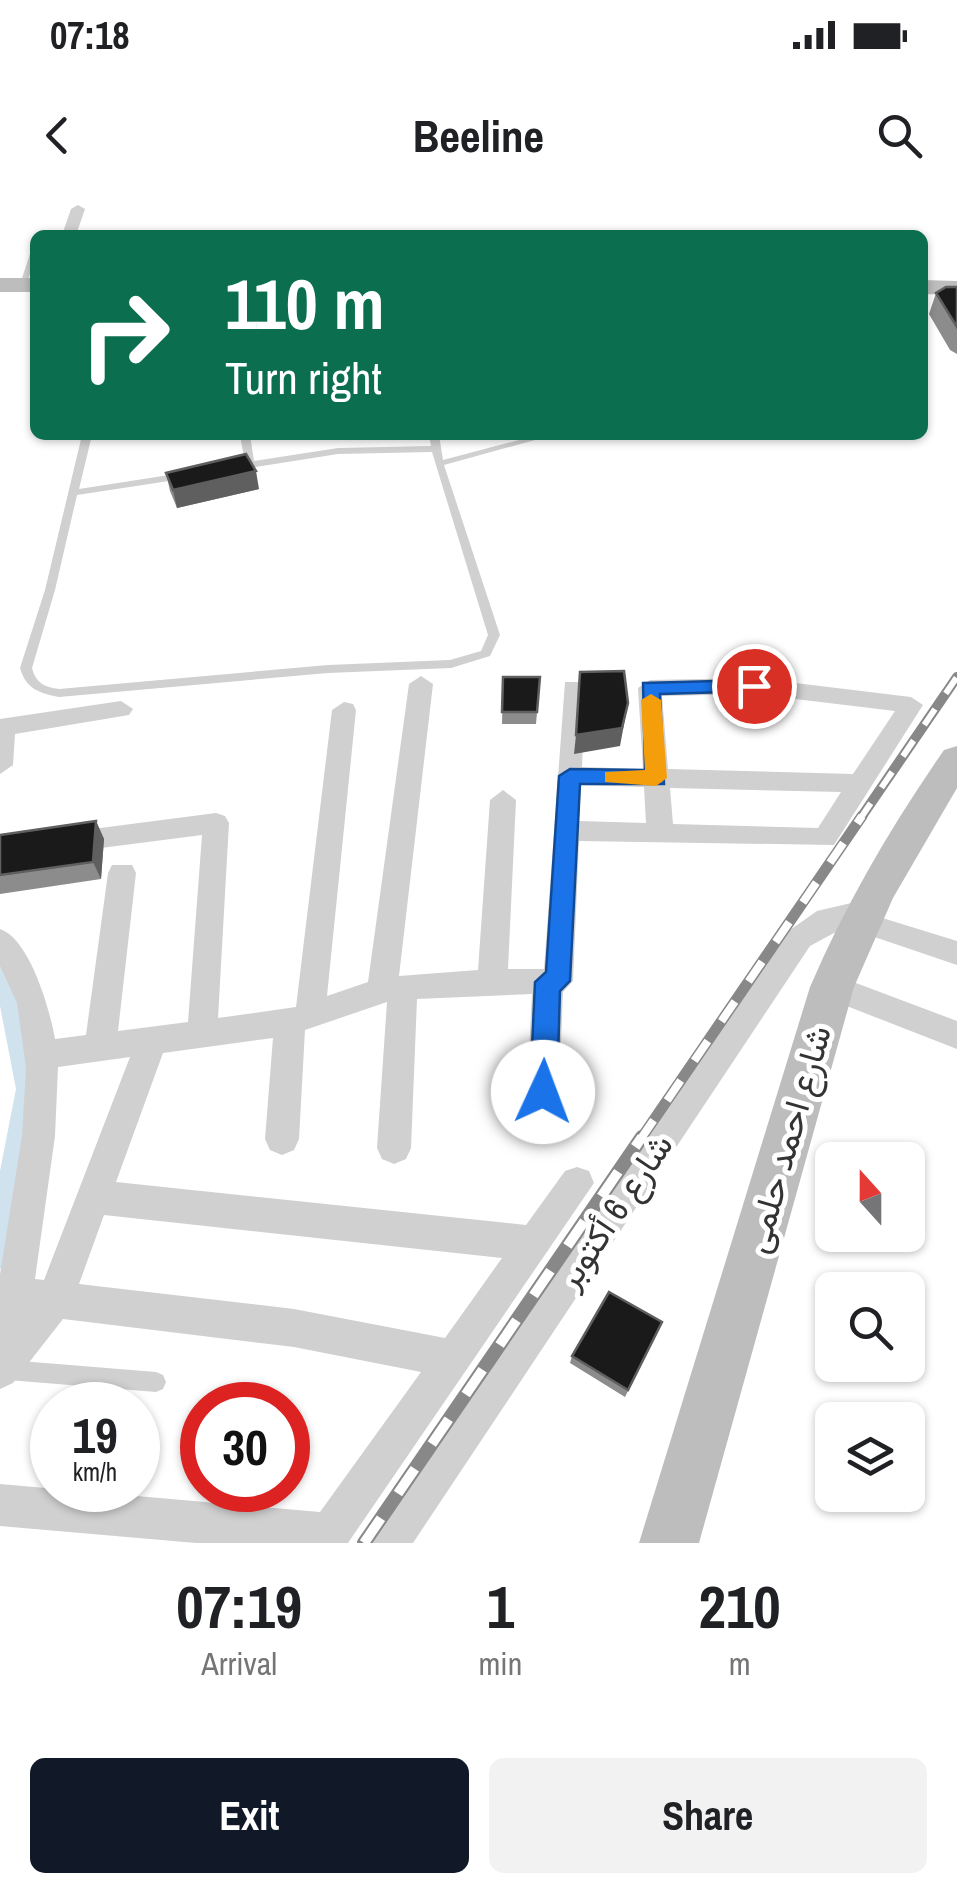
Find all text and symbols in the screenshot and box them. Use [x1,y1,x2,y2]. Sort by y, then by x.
text: 07:18 [50,10,130,61]
text: Beeline [413,105,544,166]
icon: back [30,108,85,163]
icon: search [872,108,927,163]
text: 110 m [225,257,385,351]
icon: right [60,270,190,400]
text: Turn right [225,347,382,408]
pin [712,644,797,729]
icon: arrive [727,659,782,714]
street label: شارع احمد حلمى [732,1020,843,1258]
position arrow [491,1040,595,1144]
street label: شارع 6 أكتوبر [544,1124,684,1299]
north arrow [815,1142,925,1252]
map controls [815,1142,925,1512]
button: search [815,1272,925,1382]
speed limit sign: 30 [180,1382,310,1512]
text: 19 [72,1401,118,1469]
button: layers [815,1402,925,1512]
text: km/h [73,1455,117,1489]
text: 07:19 [176,1566,302,1647]
text: 1 [487,1566,514,1647]
text: 210 [699,1566,781,1647]
text: Arrival [201,1642,277,1685]
text: min [478,1642,522,1685]
text: m [729,1642,751,1685]
button: Exit [30,1758,469,1873]
button: Share [489,1758,927,1873]

